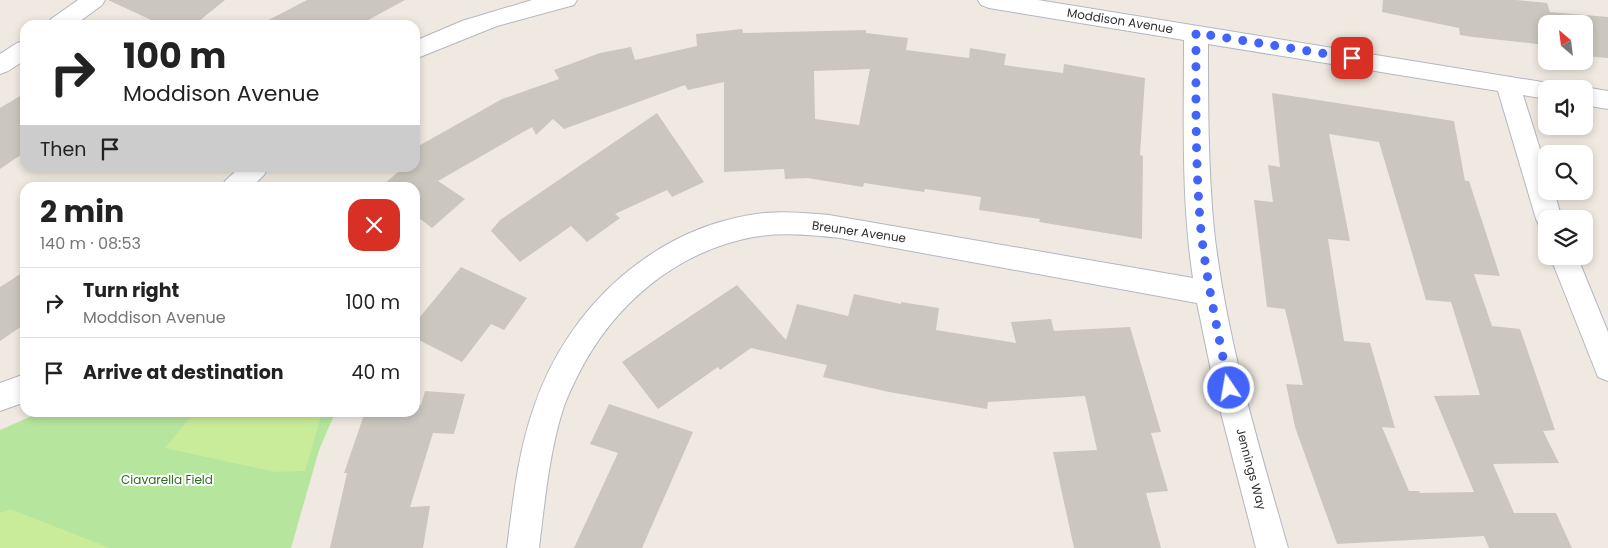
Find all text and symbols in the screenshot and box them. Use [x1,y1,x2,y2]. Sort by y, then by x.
street label: Moddison Avenue [1066,4,1174,37]
north arrow [1538,15,1592,70]
map controls [1538,15,1593,265]
text: 100 m [123,31,226,80]
pin [1331,37,1373,79]
icon: right [40,40,105,105]
icon: arrive [1338,44,1366,72]
text: Moddison Avenue [123,78,319,109]
button: sound [1538,80,1593,135]
icon: arrive [96,135,124,163]
text: Then [40,136,86,163]
button: search [1538,145,1593,200]
text: 2 min [40,190,124,233]
button: close [348,199,400,251]
button: layers [1538,210,1593,265]
street label: Breuner Avenue [811,216,907,247]
text: 140 m · 08:53 [40,232,141,255]
text: Turn right [83,277,179,304]
icon: right [40,289,68,317]
text: 100 m [345,289,400,316]
text: Moddison Avenue [83,306,226,329]
icon: arrive [40,359,68,387]
text: Arrive at destination [83,359,284,386]
text: 40 m [351,359,400,386]
position arrow [1202,361,1254,413]
street label: Jennings Way [1232,426,1271,512]
park label: Ciavarella Field [121,471,213,488]

